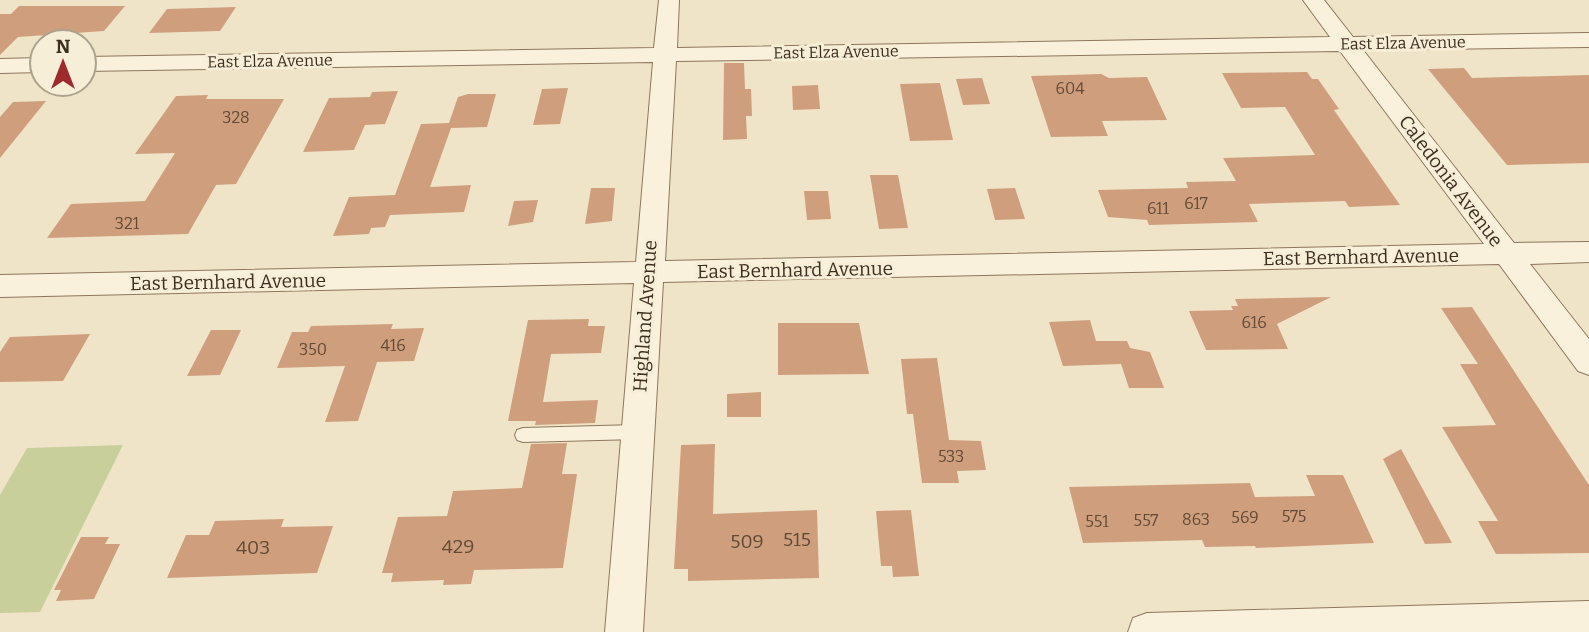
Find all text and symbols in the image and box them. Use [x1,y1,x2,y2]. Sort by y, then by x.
north arrow [28,28,98,98]
street label: East Elza Avenue [1340,32,1466,54]
text: N [56,35,71,58]
street label: East Elza Avenue [773,41,899,63]
street label: East Elza Avenue [207,50,333,72]
house number: 604 [1056,79,1085,98]
house number: 328 [222,108,250,127]
street label: Caledonia Avenue [1394,111,1508,251]
house number: 617 [1184,194,1208,213]
house number: 611 [1147,199,1170,218]
house number: 321 [115,214,140,233]
street label: Highland Avenue [628,239,662,393]
street label: East Bernhard Avenue [1263,244,1459,270]
street label: East Bernhard Avenue [697,257,893,283]
street label: East Bernhard Avenue [130,269,326,295]
house number: 616 [1241,313,1267,332]
house number: 416 [380,336,406,355]
house number: 350 [299,340,327,359]
house number: 533 [938,447,964,466]
house number: 575 [1282,507,1306,526]
house number: 569 [1231,508,1259,527]
house number: 863 [1182,510,1210,529]
house number: 557 [1134,511,1158,530]
house number: 551 [1085,512,1109,531]
house number: 515 [783,528,811,551]
house number: 509 [730,530,764,553]
house number: 429 [442,535,474,558]
house number: 403 [236,536,270,559]

